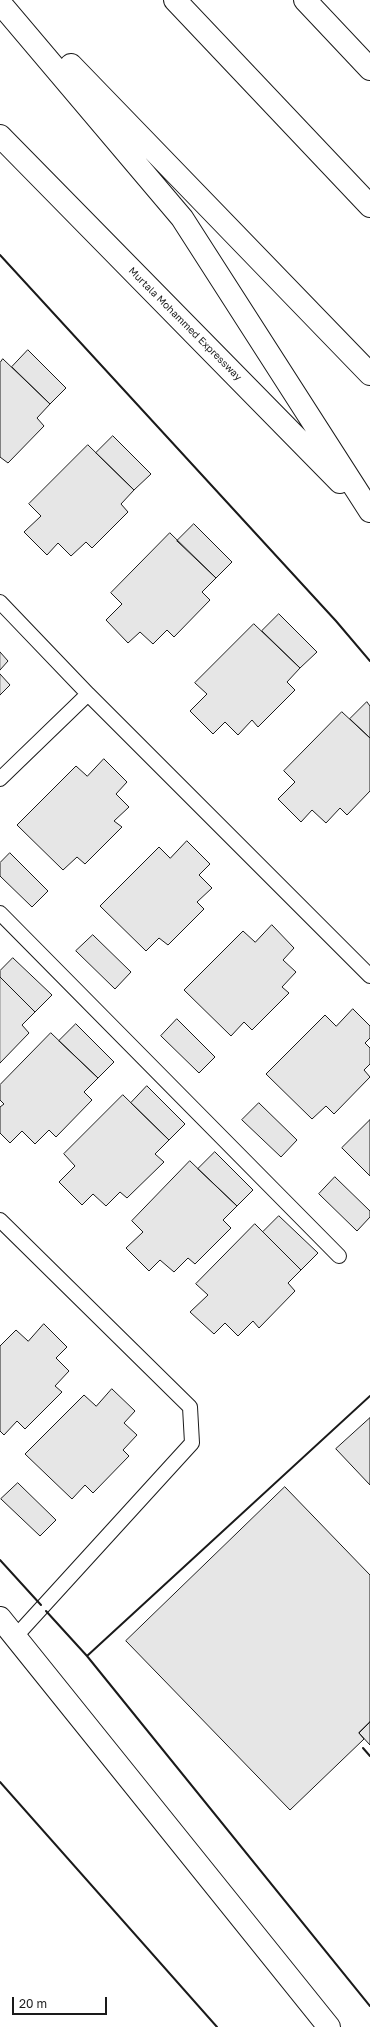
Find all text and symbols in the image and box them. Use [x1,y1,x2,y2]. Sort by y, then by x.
street label: Murtala Mohammed Expressway [126,265,244,383]
scale bar [14,1989,109,2015]
text: 20 m [19,1996,47,2011]

